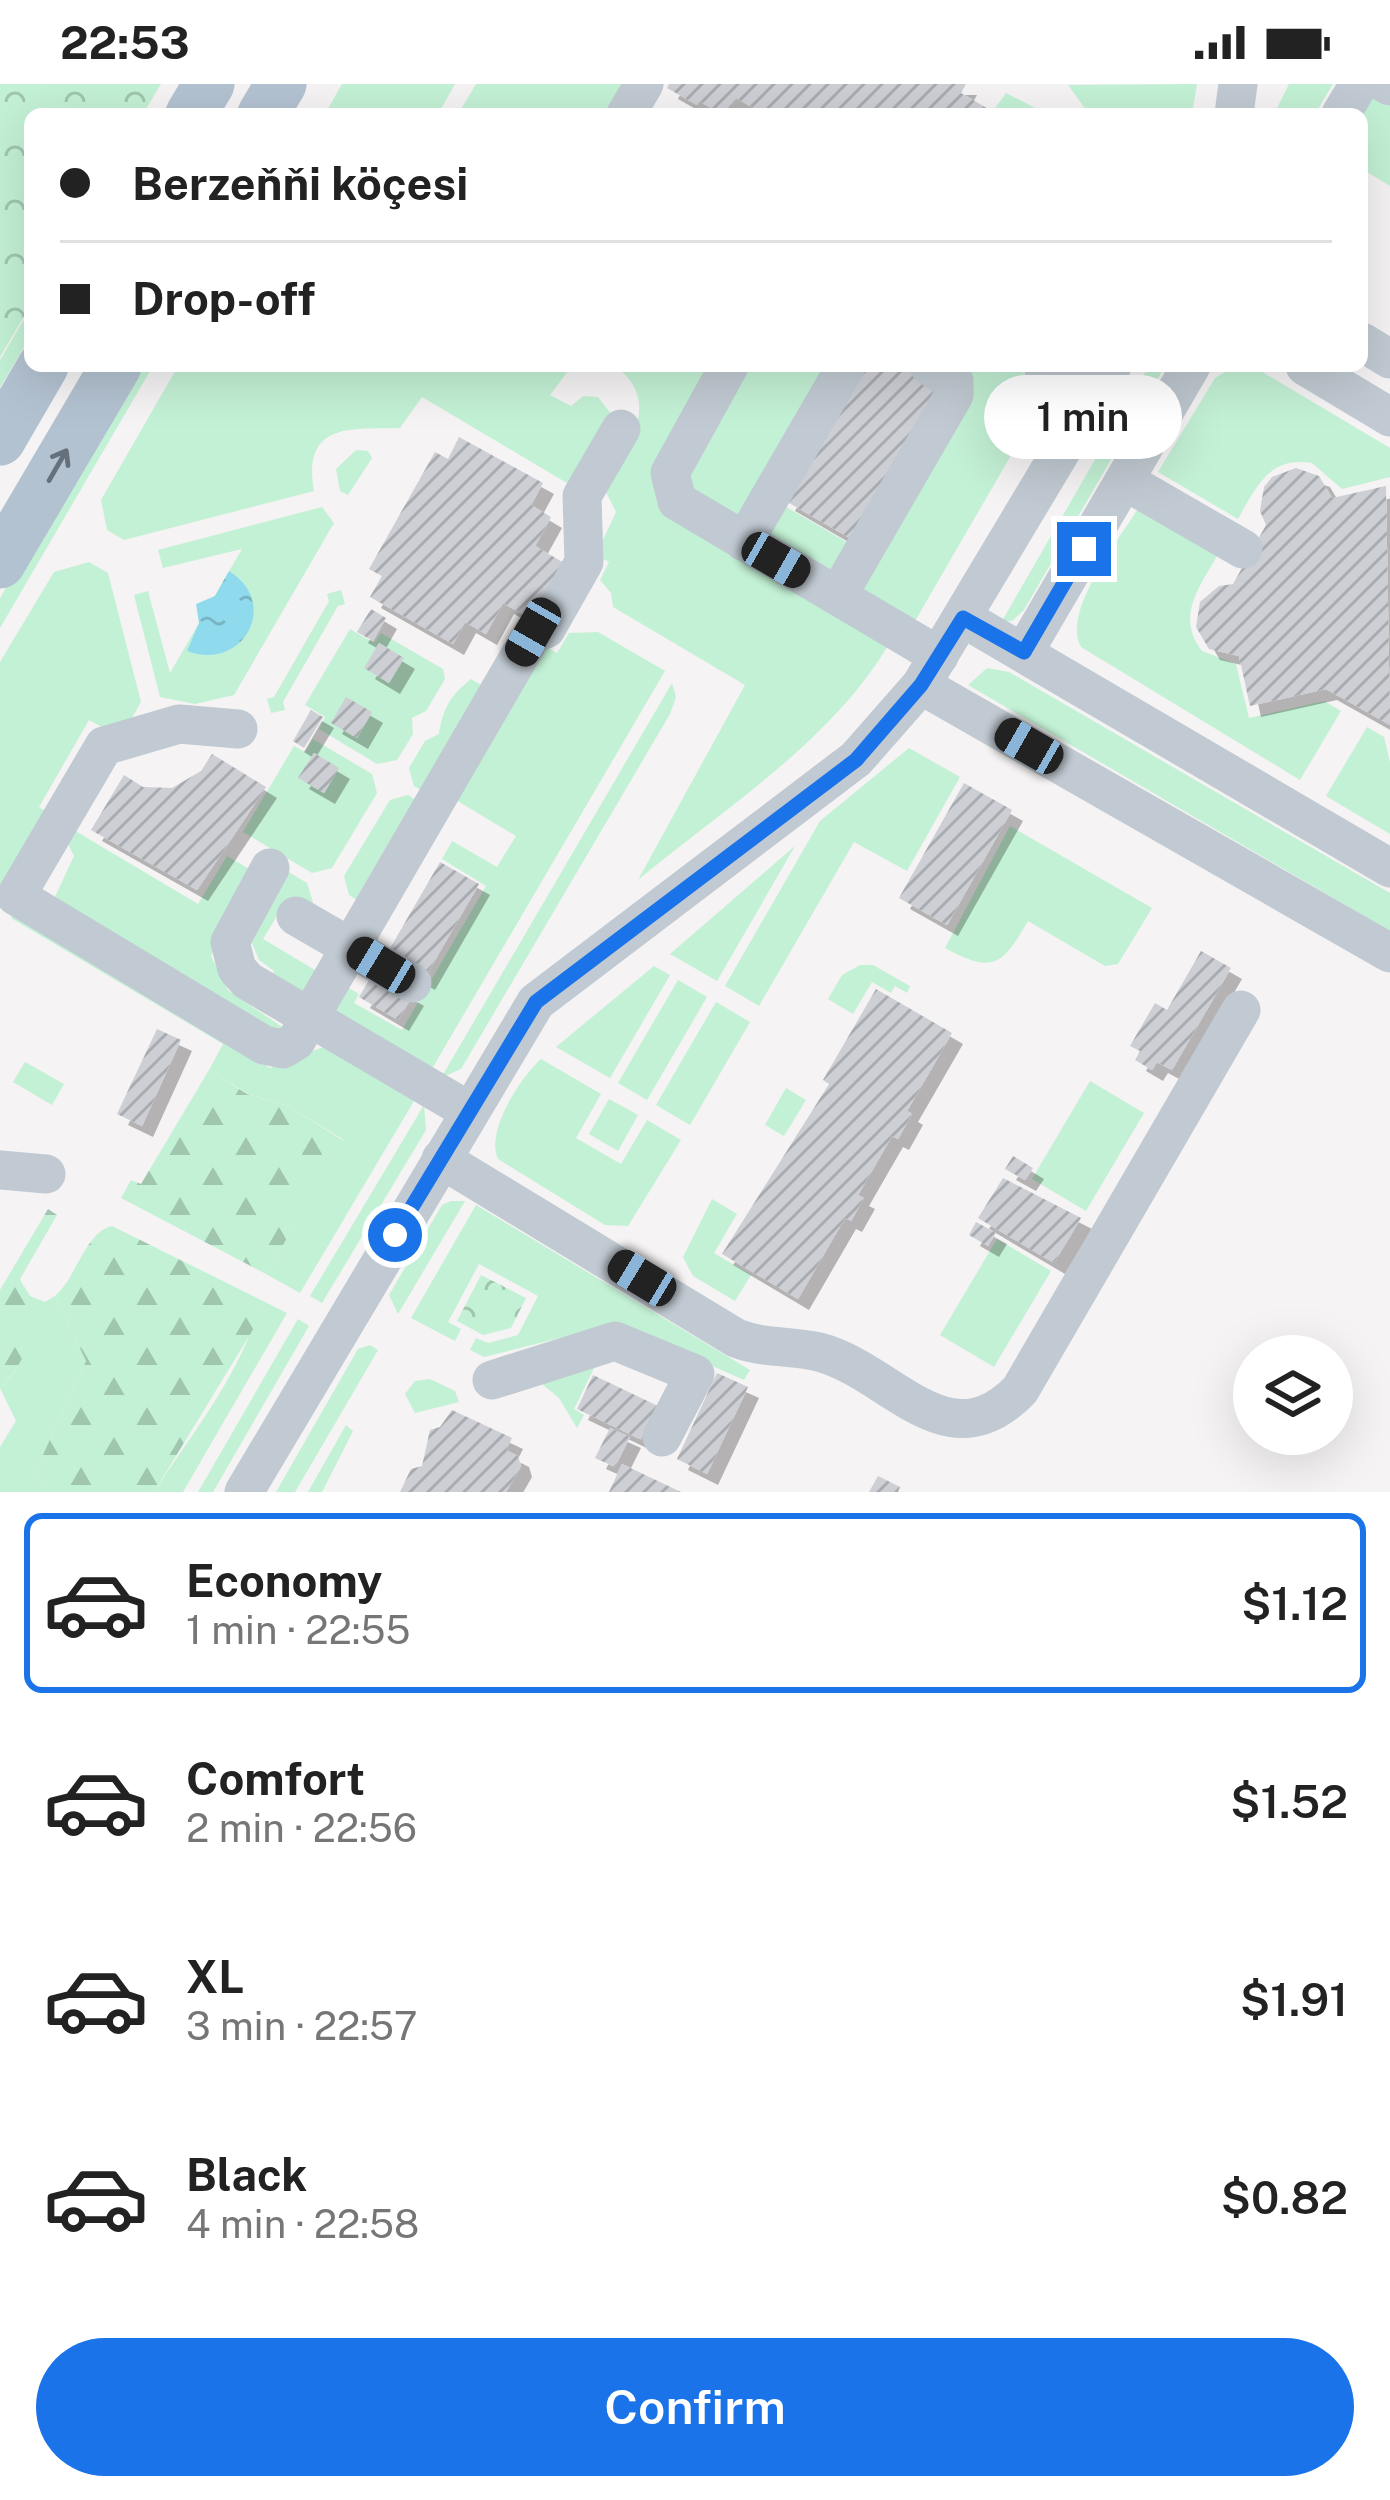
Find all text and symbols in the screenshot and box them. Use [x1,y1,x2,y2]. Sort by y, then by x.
text: 22:53 [60,16,190,69]
text: Berzeňňi köçesi [132,157,468,210]
text: Drop-off [132,272,315,325]
callout: 1 min [985,375,1183,459]
text: 1 min [1037,394,1129,440]
one-way arrow [46,448,70,483]
route end [1057,522,1111,576]
car [736,526,816,594]
car [499,592,567,672]
car [989,712,1069,780]
car [341,931,421,999]
route start [368,1208,422,1262]
car [602,1244,682,1312]
map controls [1233,1335,1353,1455]
button: layers [1233,1335,1353,1455]
icon: car [42,1549,150,1657]
text: Economy [186,1554,382,1607]
text: $1.12 [1241,1577,1348,1630]
text: 1 min · 22:55 [186,1607,410,1653]
icon: car [42,1747,150,1855]
text: Comfort [186,1752,365,1805]
text: $1.52 [1230,1775,1348,1828]
text: 2 min · 22:56 [186,1805,417,1851]
icon: car [42,1945,150,2053]
text: XL [186,1950,244,2003]
text: $1.91 [1240,1973,1348,2026]
text: 3 min · 22:57 [186,2003,418,2049]
icon: car [42,2143,150,2251]
text: Black [186,2148,307,2201]
text: $0.82 [1221,2171,1348,2224]
text: 4 min · 22:58 [186,2201,419,2247]
button: Confirm [36,2338,1354,2476]

